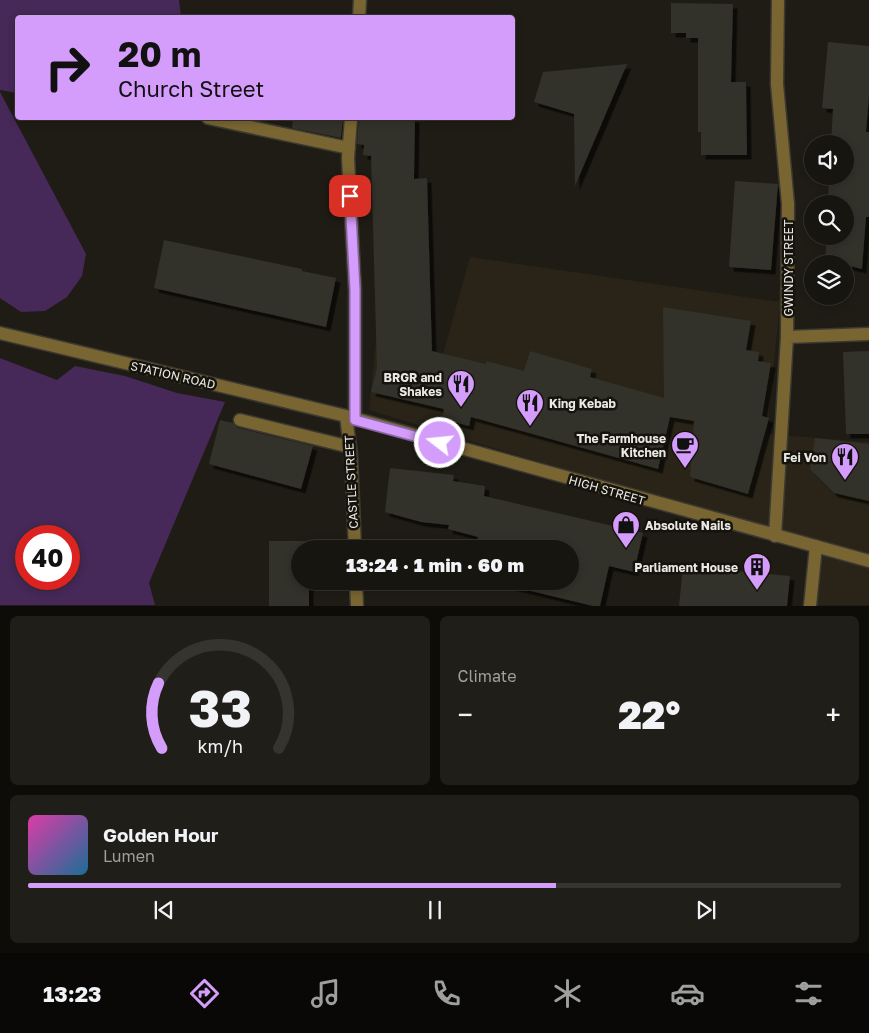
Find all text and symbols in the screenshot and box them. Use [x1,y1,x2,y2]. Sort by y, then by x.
text: 20 m [118,33,201,75]
icon: right [35,35,100,100]
text: Church Street [118,75,264,102]
map controls [804,135,854,305]
button: sound [804,135,854,185]
pin [329,175,371,217]
icon: arrive [336,182,364,210]
button: search [804,195,854,245]
street label: GWINDY STREET [781,219,796,316]
button: layers [804,255,854,305]
street label: STATION ROAD [129,358,217,392]
restaurant icon: BRGR and Shakes [446,369,476,408]
place label: BRGR and Shakes [383,370,442,399]
restaurant icon: King Kebab [515,388,545,427]
place label: King Kebab [549,396,617,411]
position arrow [413,416,465,468]
cafe icon: The Farmhouse Kitchen [670,430,700,469]
place label: The Farmhouse Kitchen [576,431,666,460]
street label: CASTLE STREET [341,434,361,529]
restaurant icon: Fei Von [830,442,860,481]
place label: Fei Von [783,450,826,465]
street label: HIGH STREET [567,472,647,508]
shop icon: Absolute Nails [611,510,641,549]
place label: Absolute Nails [645,518,731,533]
speed limit sign: 40 [15,525,80,590]
building icon: Parliament House [742,552,772,591]
text: 13:24 · 1 min · 60 m [346,553,524,576]
place label: Parliament House [634,560,738,575]
text: Climate [458,666,517,686]
text: 33 [188,676,251,738]
text: 22° [618,692,680,737]
text: − [458,698,473,731]
text: + [826,698,841,731]
text: km/h [197,735,242,757]
text: Golden Hour [103,823,218,846]
text: Lumen [103,846,155,866]
icon: previous [150,896,178,924]
icon: pause [421,896,449,924]
icon: next [692,896,720,924]
icon: directions [187,976,222,1011]
icon: music [308,976,343,1011]
icon: phone [429,976,464,1011]
icon: climate [550,976,585,1011]
icon: car [670,976,705,1011]
icon: filters [791,976,826,1011]
text: 13:23 [43,980,102,1007]

